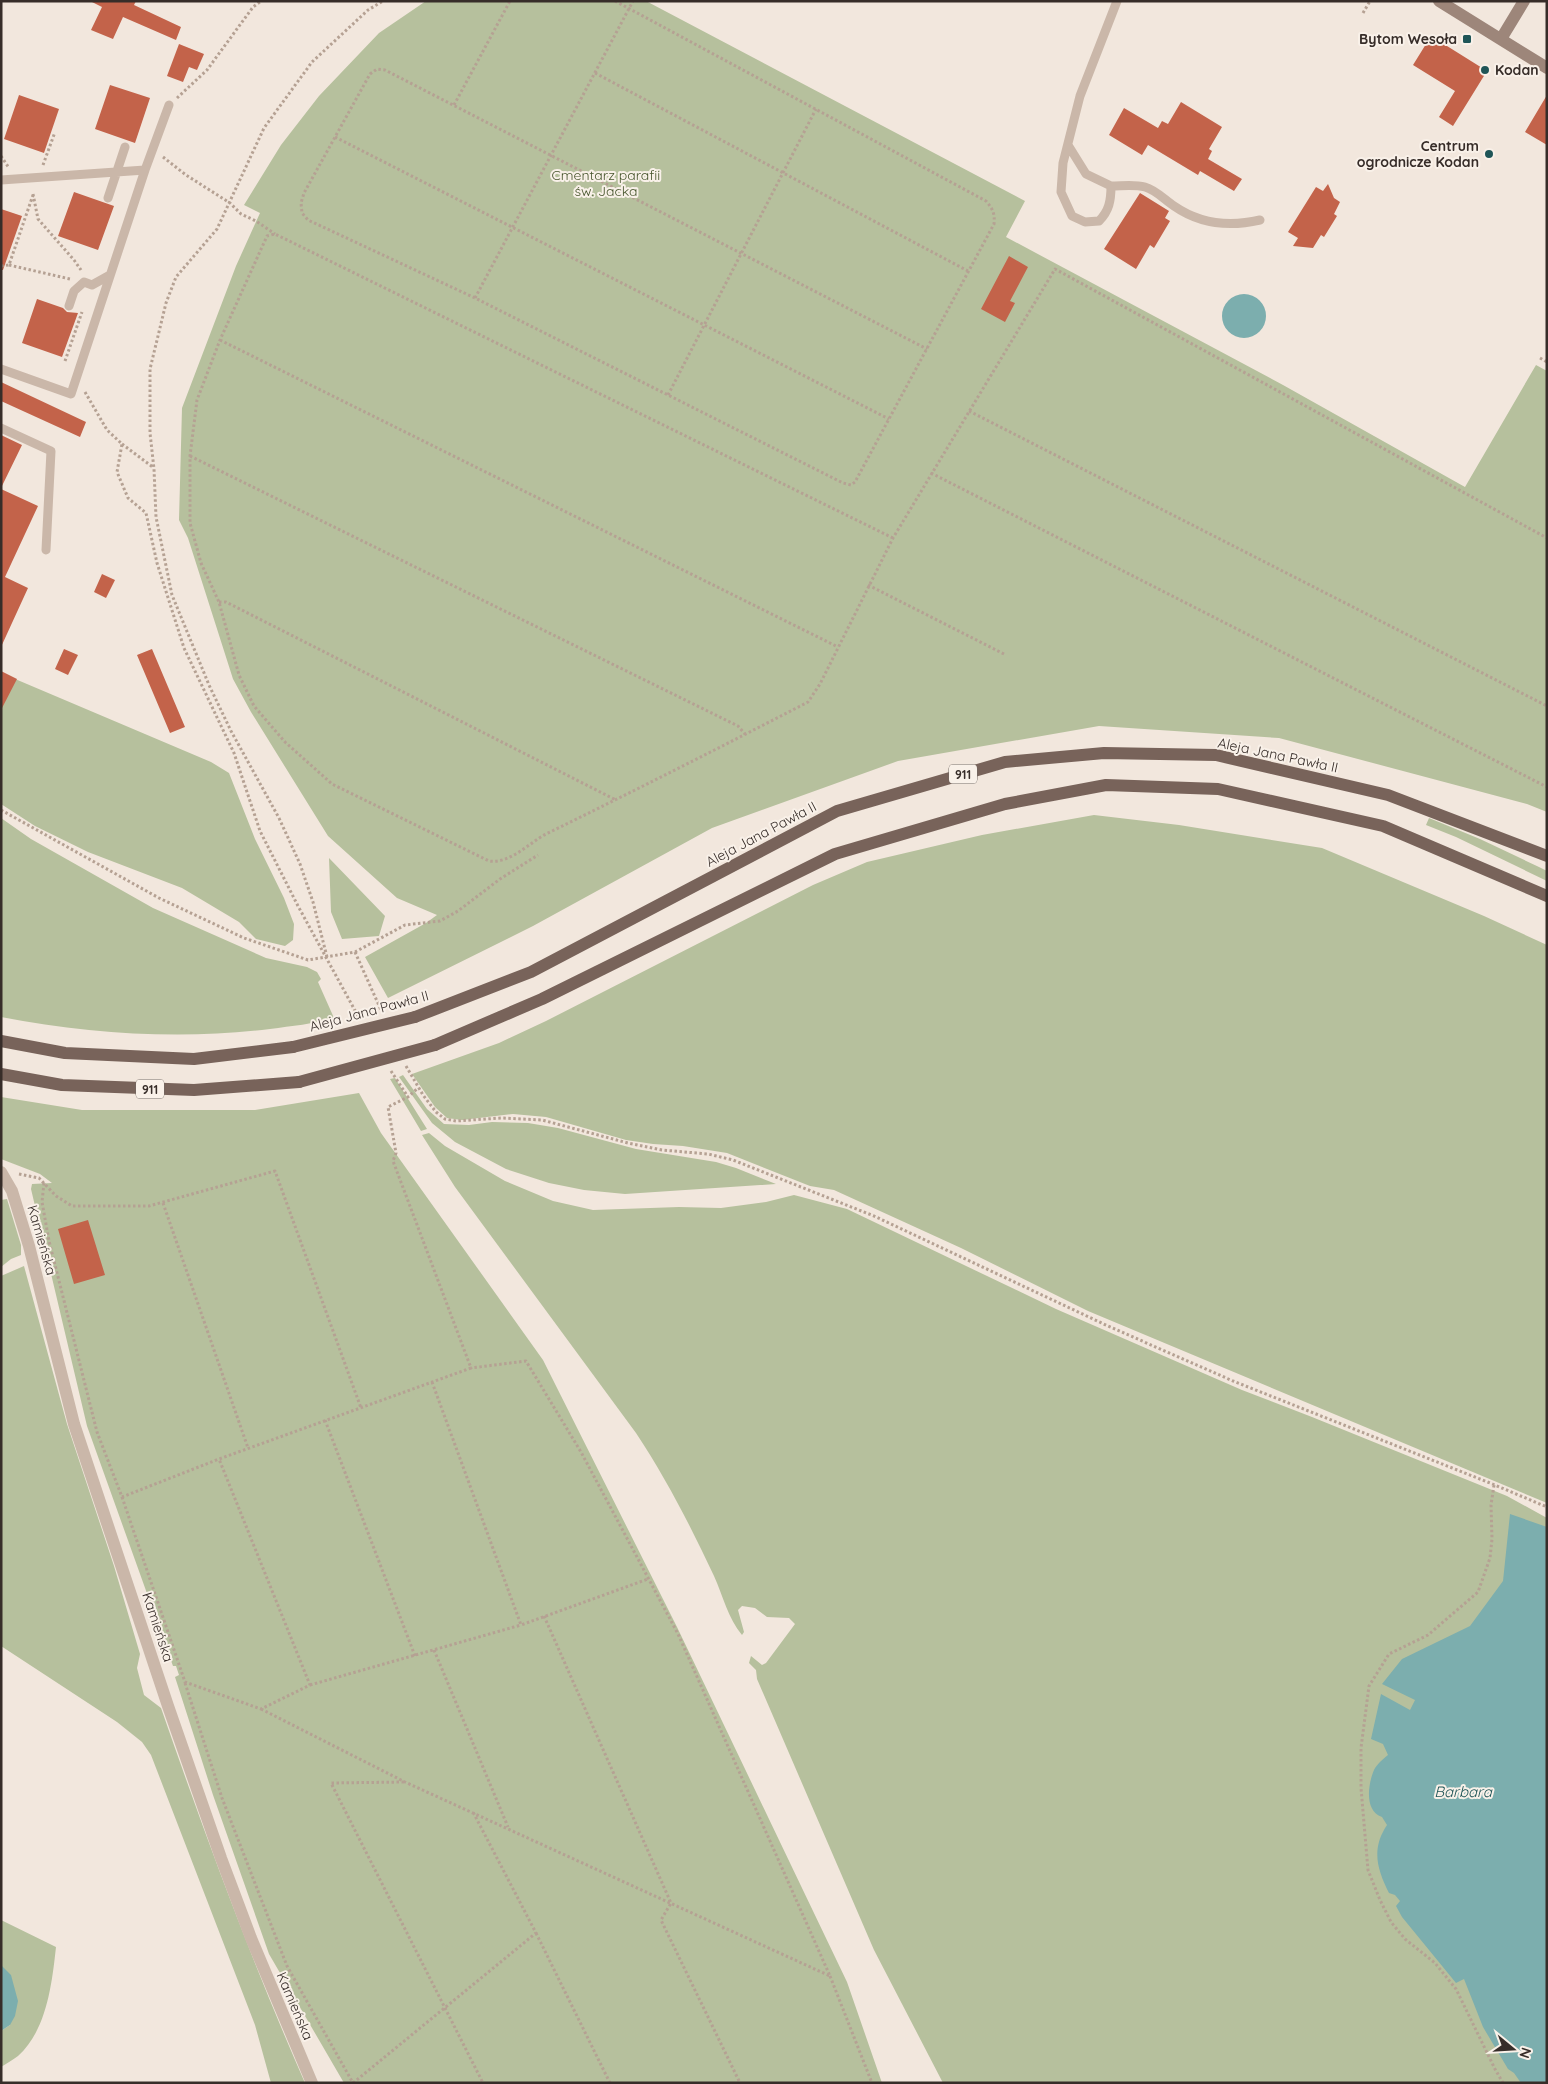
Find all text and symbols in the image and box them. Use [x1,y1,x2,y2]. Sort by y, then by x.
place label: Bytom Wesoła [1359,30,1457,48]
marker: Bytom Wesoła [1461,33,1473,45]
place label: Kodan [1495,61,1539,79]
marker: Kodan [1479,64,1491,76]
place label: Centrum ogrodnicze Kodan [1357,137,1479,171]
marker: Centrum ogrodnicze Kodan [1483,148,1495,160]
park label: Cmentarz parafii św. Jacka [552,166,660,200]
street label: Aleja Jana Pawła II [1216,733,1340,777]
road number: 911 [949,764,977,784]
street label: Aleja Jana Pawła II [703,797,819,871]
street label: Aleja Jana Pawła II [307,986,431,1036]
road number: 911 [136,1080,164,1098]
street label: Kamieńska [23,1203,61,1277]
street label: Kamieńska [138,1590,178,1664]
water label: Barbara [1434,1782,1493,1801]
street label: Kamieńska [273,1969,317,2043]
north arrow [1488,2024,1538,2074]
text: N [1515,2045,1536,2061]

